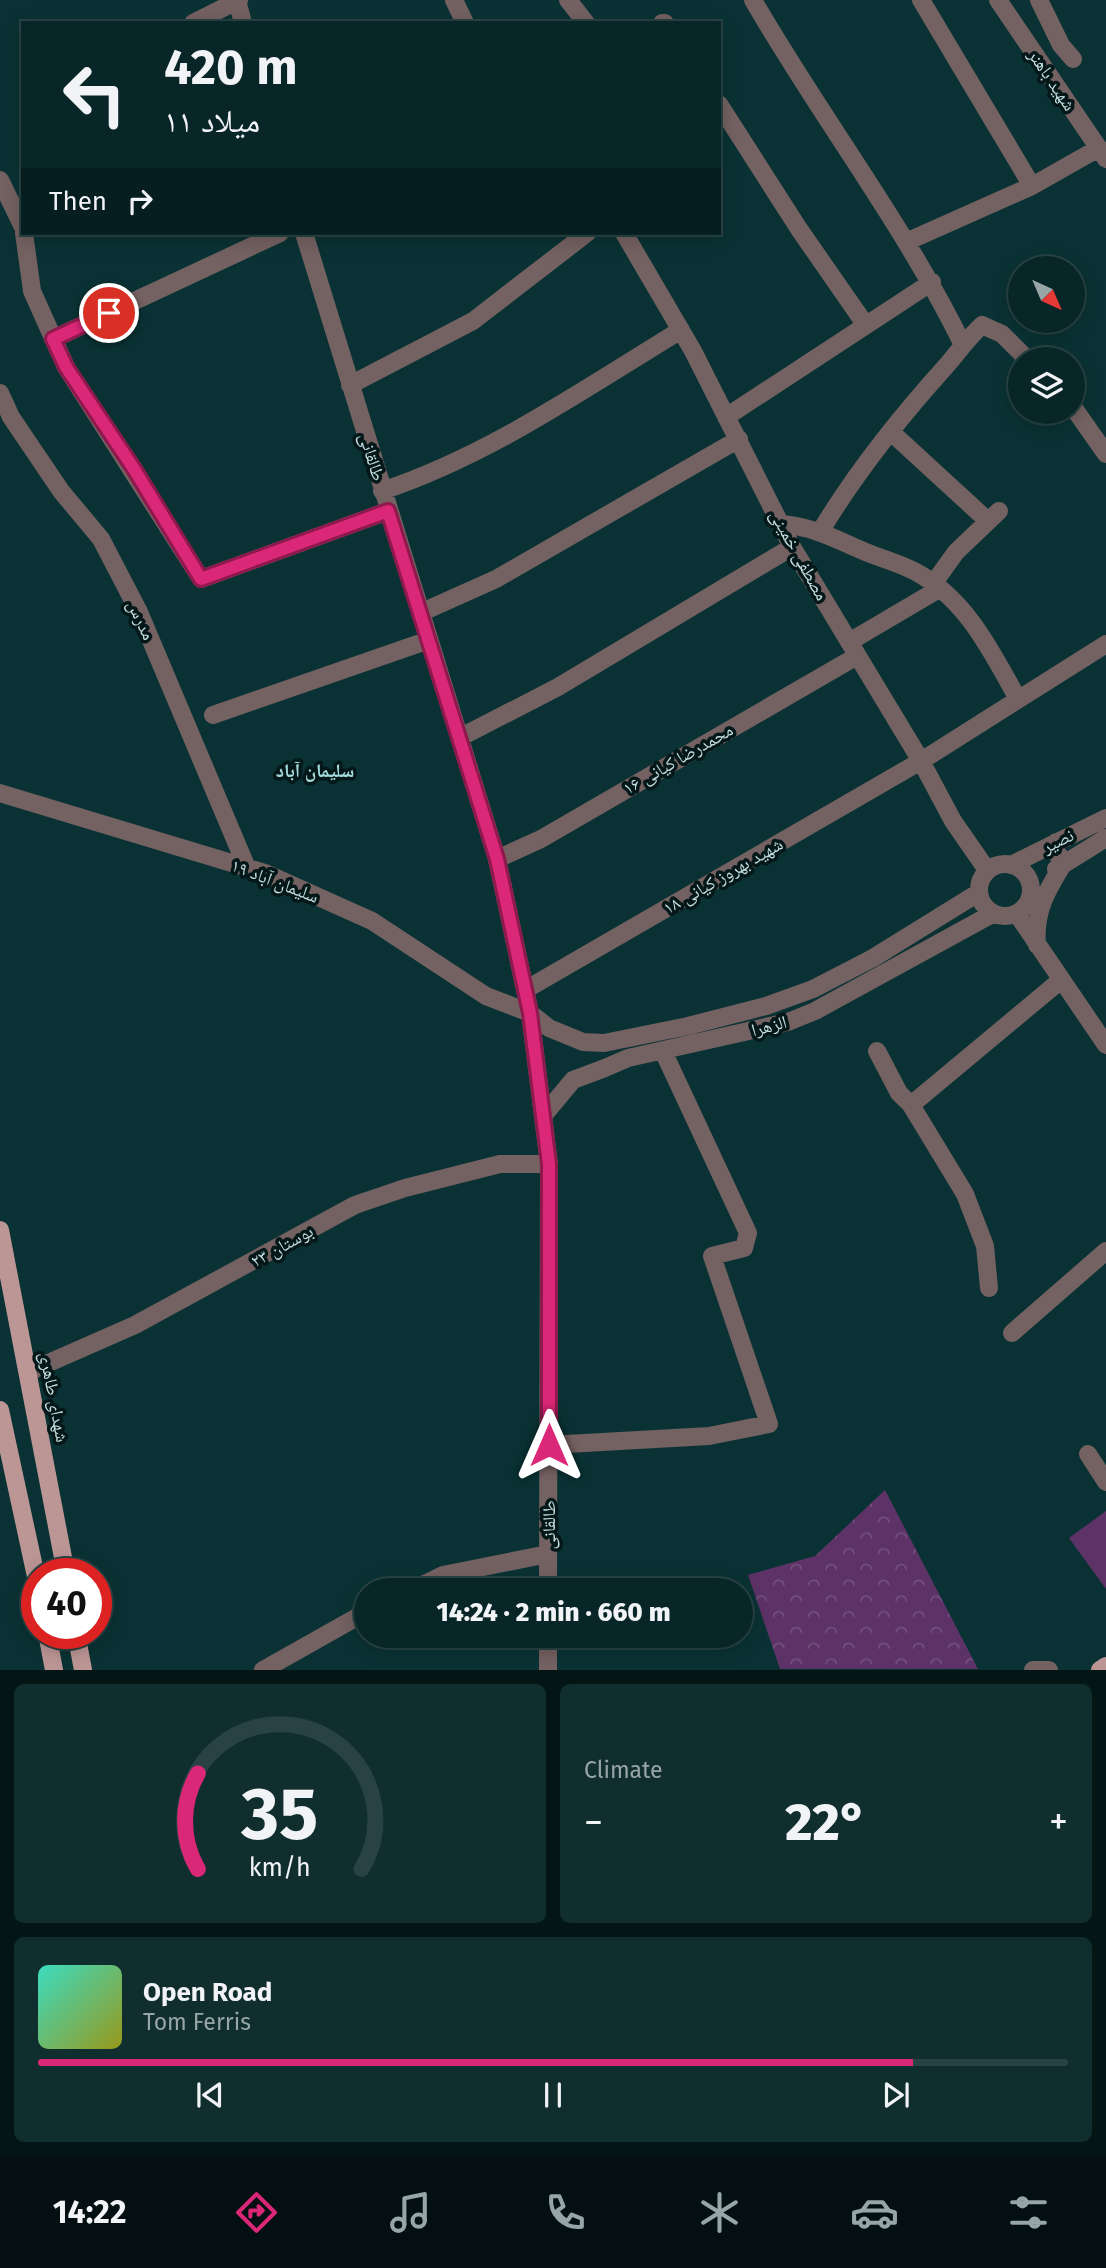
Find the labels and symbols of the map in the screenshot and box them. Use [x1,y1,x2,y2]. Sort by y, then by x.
street label: شهید باهنر [1023,44,1081,115]
north arrow [1008,256,1085,332]
pin [79,283,139,343]
street label: طالقانی [354,430,390,484]
street label: مصطفی خمینی [765,506,833,604]
street label: مدرس [122,596,160,644]
street label: محمدرضا کیانی ۱۶ [619,719,737,799]
district label: سلیمان آباد [276,759,354,782]
street label: نصیر [1038,824,1078,858]
street label: شهید بهروز کیانی ۱۸ [659,833,787,919]
street label: سلیمان آباد ۱۹ [228,854,322,908]
street label: الزهرا [749,1011,789,1041]
street label: بوستان ۲۳ [247,1220,317,1272]
street label: شهدای طاهری [34,1350,74,1444]
position arrow [512,1408,586,1482]
street label: طالقانی [538,1500,560,1550]
speed limit sign: 40 [21,1558,112,1649]

